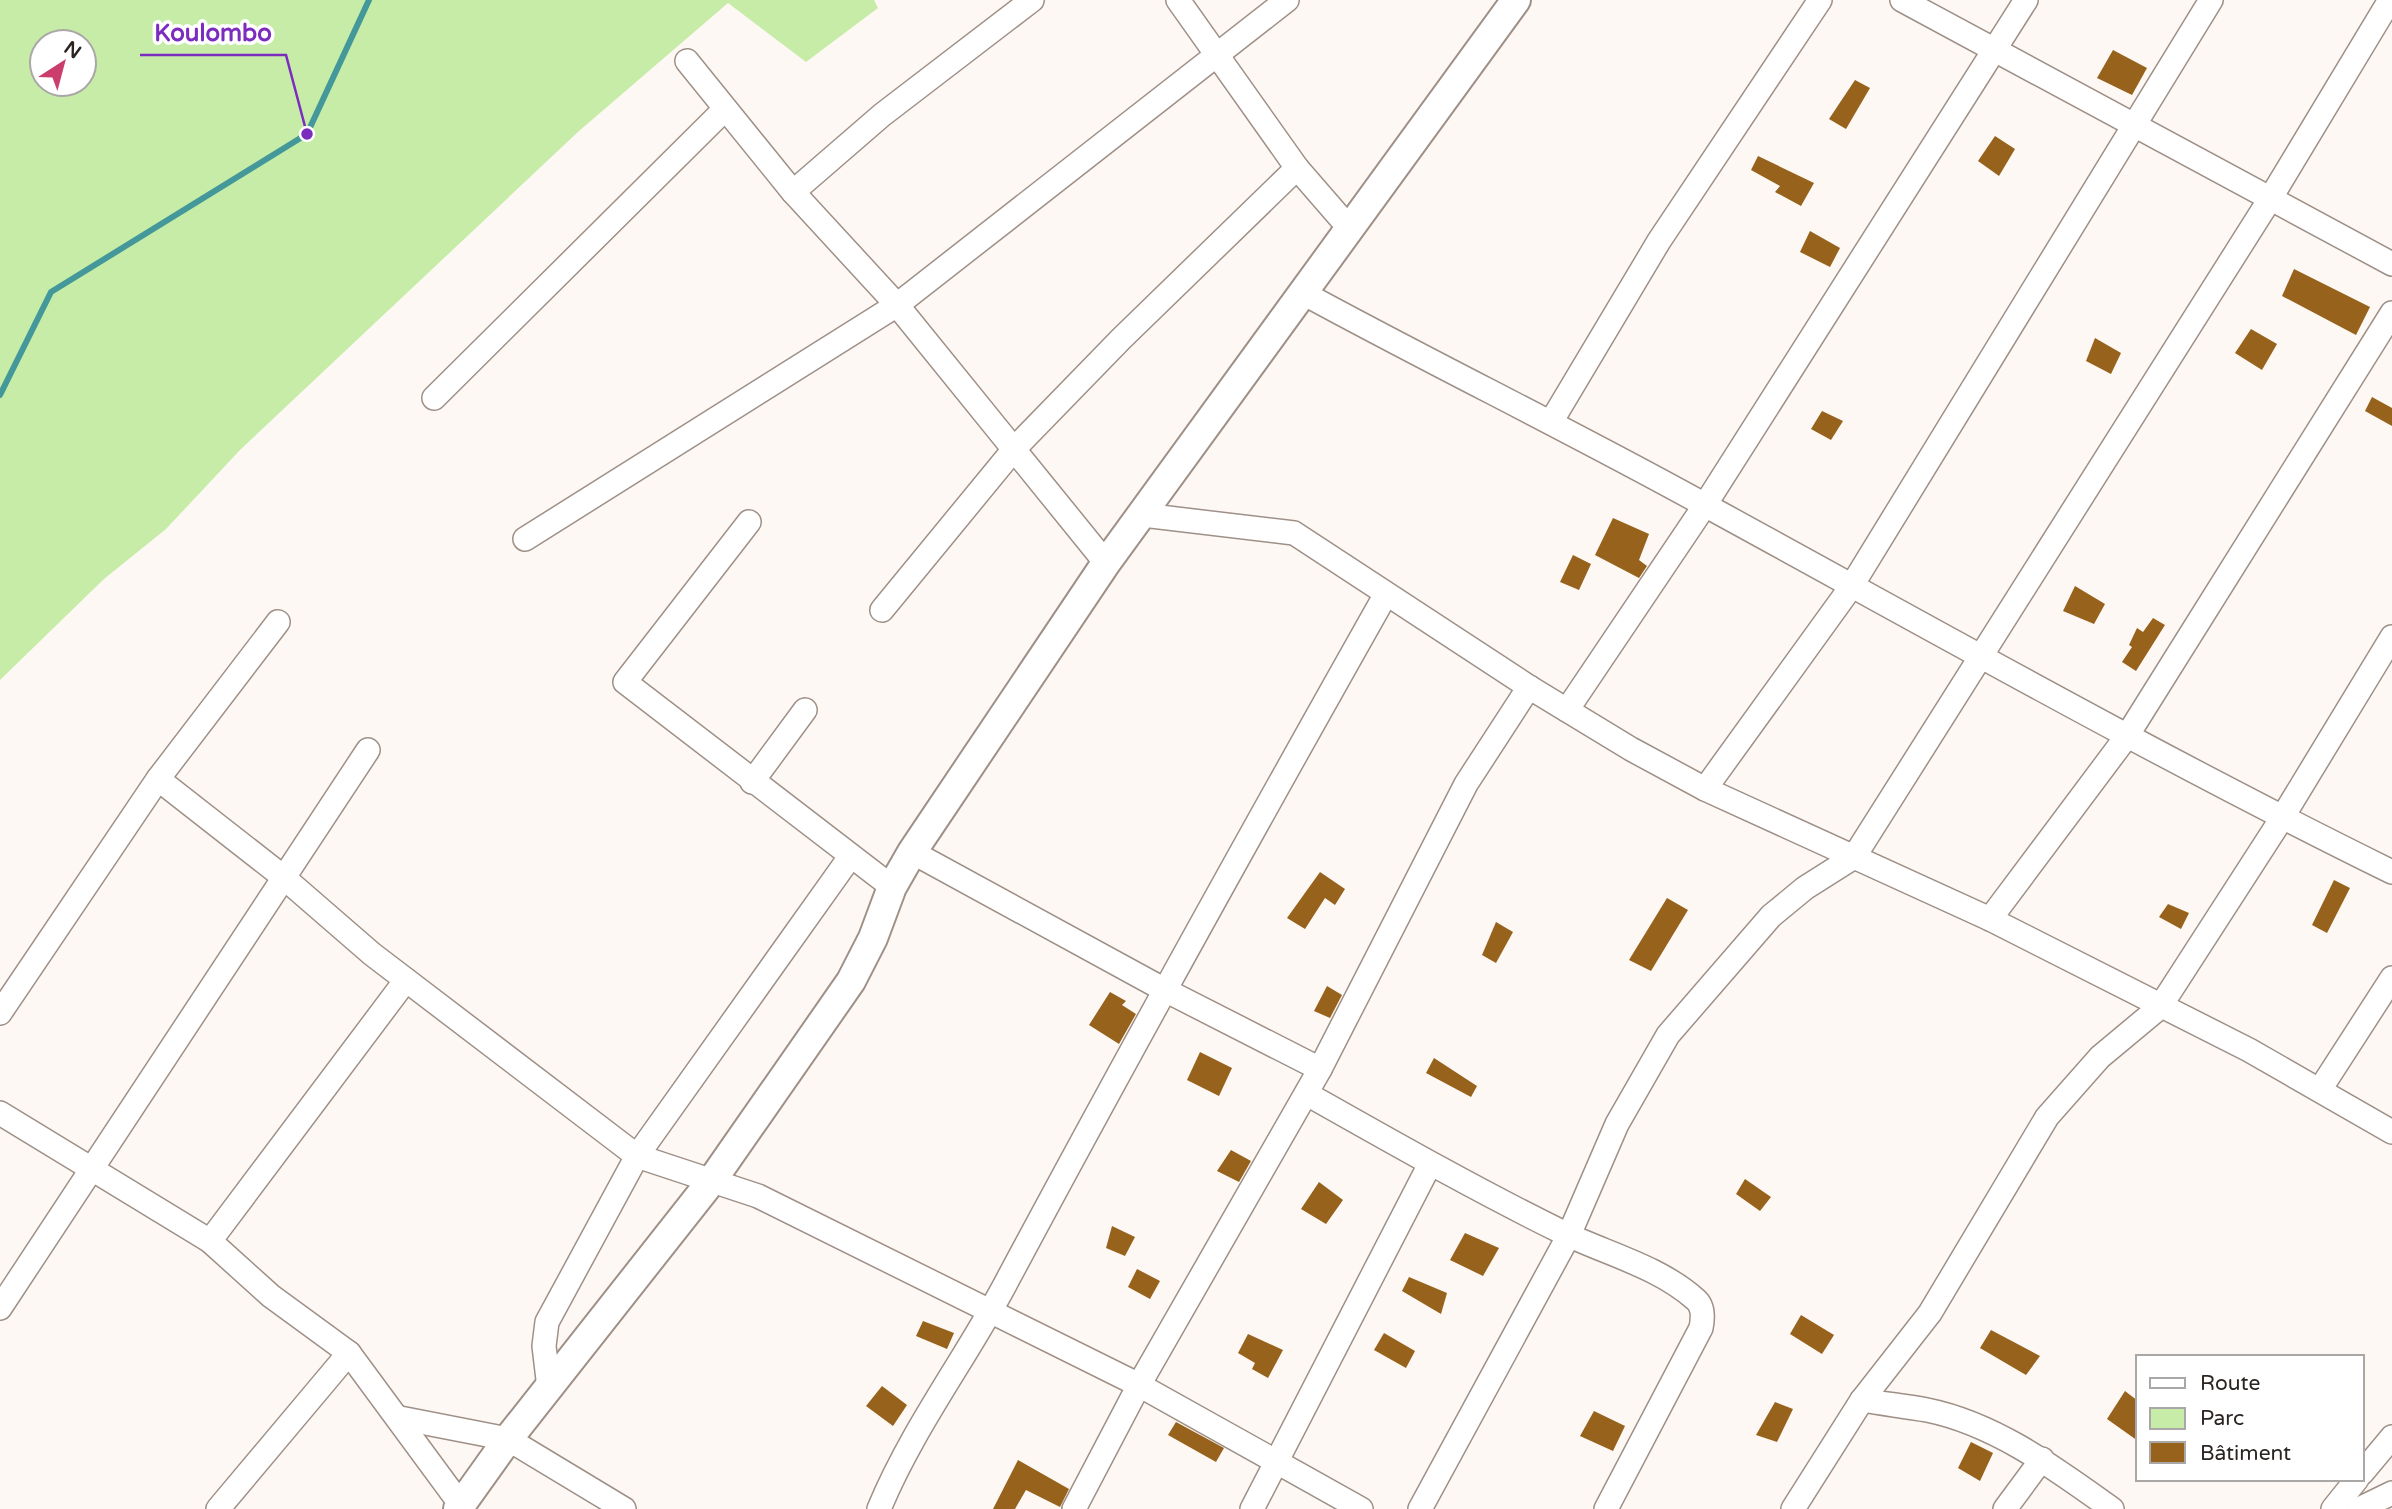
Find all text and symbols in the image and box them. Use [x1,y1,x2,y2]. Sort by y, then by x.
callout: Koulombo [140,10,286,55]
text: Koulombo [154,19,272,48]
north arrow [28,28,98,98]
text: N [60,37,85,63]
legend [2136,1355,2364,1481]
text: Route [2200,1371,2260,1396]
text: Parc [2200,1406,2244,1431]
text: Bâtiment [2200,1441,2291,1466]

